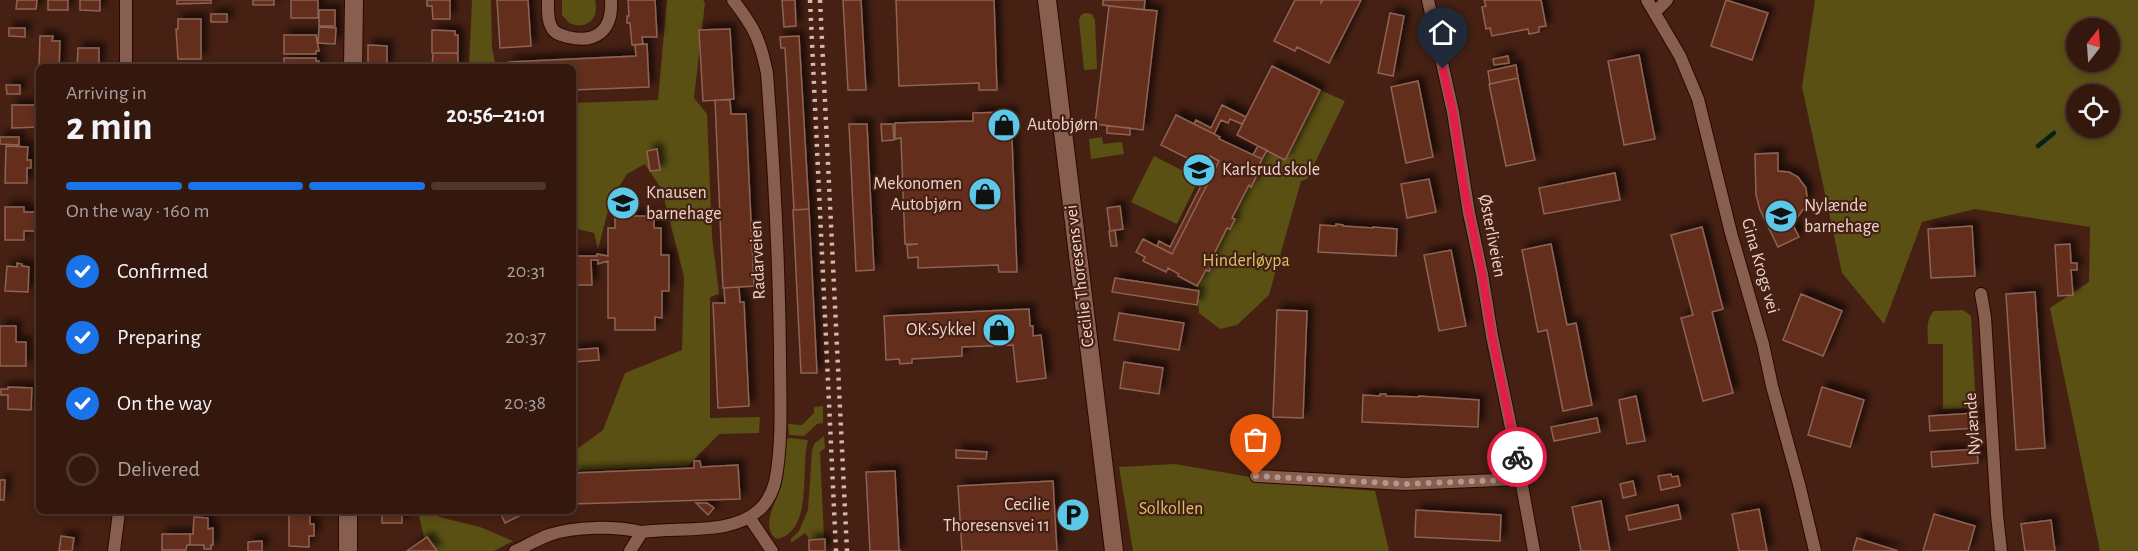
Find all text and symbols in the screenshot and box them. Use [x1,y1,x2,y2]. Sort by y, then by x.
pin [1417,7,1468,69]
icon: home [1426,16,1459,49]
north arrow [2066,18,2120,72]
map controls [2066,18,2120,138]
text: Arriving in [66,83,147,103]
button: locate [2066,84,2120,138]
text: 20:56–21:01 [446,104,546,126]
shop icon: Autobjørn [986,107,1022,143]
text: 2 min [66,108,153,147]
place label: Autobjørn [1027,116,1098,134]
school or university icon: Karlsrud skole [1181,152,1217,188]
place label: Karlsrud skole [1222,161,1320,179]
place label: Mekonomen Autobjørn [873,175,962,214]
shop icon: Mekonomen Autobjørn [967,176,1003,212]
place label: Knausen barnehage [646,184,722,223]
school or university icon: Knausen barnehage [605,185,641,221]
street label: Østerliveien [1475,193,1509,279]
place label: Nylænde barnehage [1804,197,1880,236]
school or university icon: Nylænde barnehage [1763,198,1799,234]
text: On the way · 160 m [66,201,210,221]
street label: Cecilie Thoresens vei [1062,204,1098,348]
street label: Gina Krogs vei [1738,216,1782,316]
street label: Radarveien [747,220,769,300]
park label: Hinderløypa [1202,252,1290,270]
icon: check [66,255,99,288]
text: Confirmed [117,260,208,282]
text: 20:31 [507,261,546,281]
shop icon: OK:Sykkel [981,312,1017,348]
icon: check [66,321,99,354]
place label: OK:Sykkel [906,321,976,339]
text: Preparing [117,326,201,348]
text: 20:37 [505,327,546,347]
icon: check [66,387,99,420]
text: On the way [117,392,212,414]
street label: Nylænde [1962,392,1984,456]
text: 20:38 [504,393,546,413]
pin [1230,414,1281,476]
icon: bag [1239,423,1272,456]
courier [1487,427,1547,487]
icon: bike [1501,441,1534,474]
text: Delivered [117,458,200,480]
place label: Cecilie Thoresensvei 11 [943,496,1050,535]
parking icon: Cecilie Thoresensvei 11 [1055,497,1091,533]
park label: Solkollen [1139,500,1203,518]

